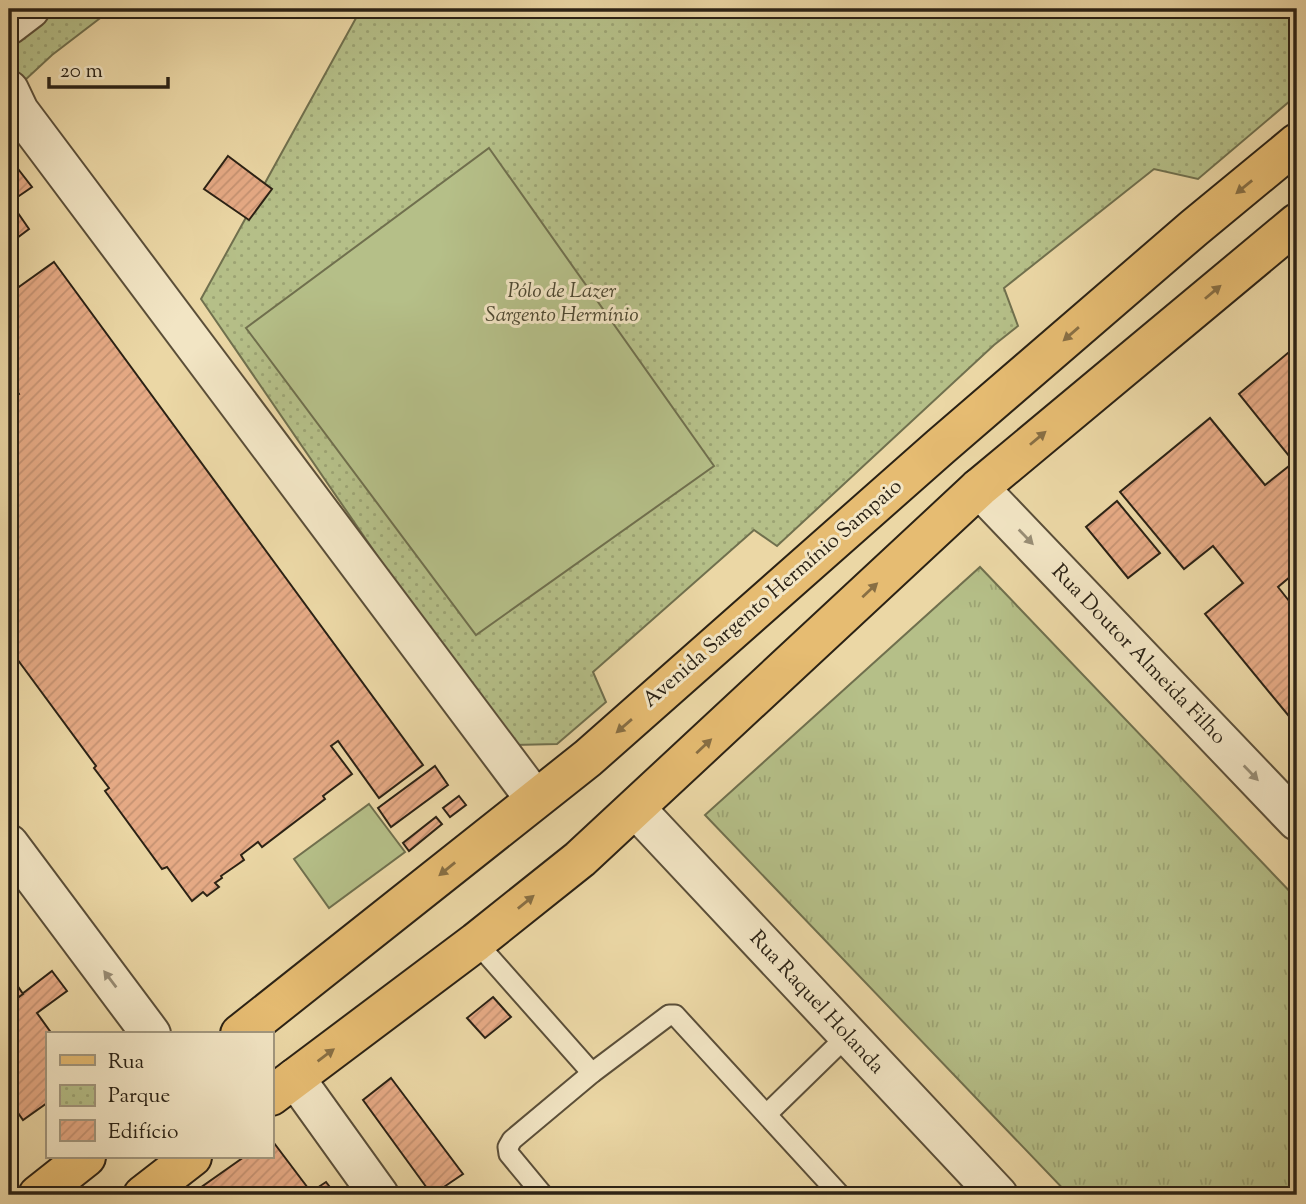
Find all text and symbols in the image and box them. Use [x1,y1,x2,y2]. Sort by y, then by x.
scale bar [49,46,168,90]
text: 20 m [60,57,103,87]
one-way arrow [1236,179,1254,194]
park label: Pólo de Lazer Sargento Hermínio [485,277,639,331]
one-way arrow [1204,285,1222,300]
one-way arrow [1062,326,1080,342]
one-way arrow [1030,431,1047,446]
street label: Avenida Sargento Hermínio Sampaio [637,473,909,715]
one-way arrow [1017,529,1034,546]
street label: Rua Doutor Almeida Filho [1044,558,1232,752]
one-way arrow [861,582,878,599]
one-way arrow [615,718,632,733]
one-way arrow [695,738,713,754]
one-way arrow [1242,764,1259,781]
one-way arrow [438,862,456,877]
one-way arrow [517,895,535,910]
street label: Rua Raquel Holanda [742,925,891,1082]
one-way arrow [103,970,117,989]
legend [46,1032,273,1158]
text: Rua [108,1048,145,1078]
one-way arrow [317,1049,335,1063]
text: Parque [108,1082,170,1112]
text: Edifício [108,1118,178,1148]

